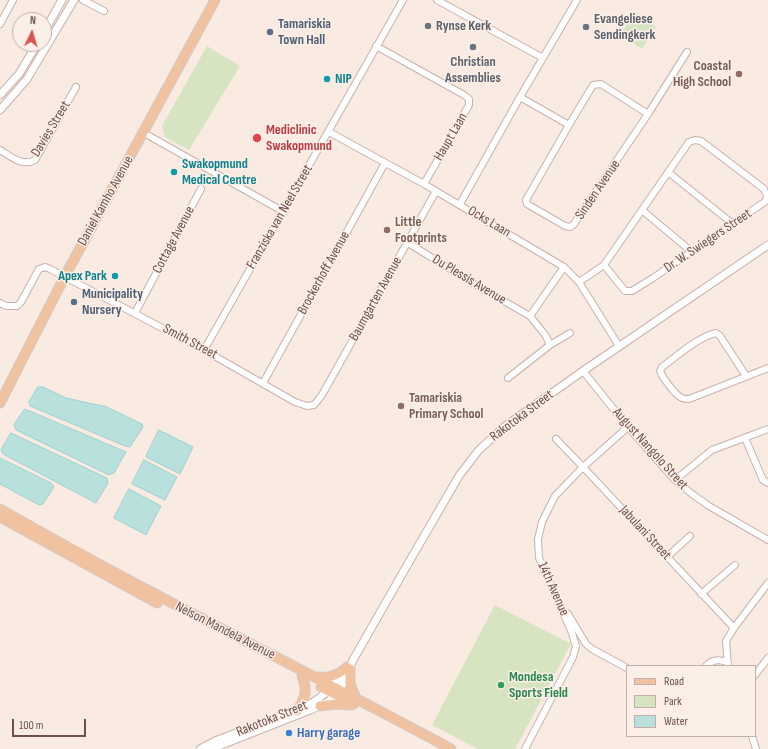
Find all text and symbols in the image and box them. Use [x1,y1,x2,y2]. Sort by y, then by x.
place label: Evangeliese Sendingkerk [594,11,655,44]
north arrow [12,12,52,52]
text: N [30,14,36,27]
place label: Tamariskia Town Hall [278,16,331,48]
place label: Rynse Kerk [436,18,491,34]
marker: Rynse Kerk [423,21,433,31]
marker: Evangeliese Sendingkerk [581,22,591,32]
marker: Tamariskia Town Hall [265,27,275,37]
marker: Christian Assemblies [468,42,478,52]
place label: Christian Assemblies [445,54,501,86]
place label: Coastal High School [673,58,731,90]
marker: Coastal High School [734,69,744,79]
place label: NIP [335,71,352,87]
marker: NIP [322,74,332,84]
street label: Davies Street [28,98,74,160]
street label: Haupt Laan [431,110,471,164]
place label: Mediclinic Swakopmund [266,122,332,154]
marker: Mediclinic Swakopmund [251,132,263,144]
street label: Daniel Kamho Avenue [74,153,138,249]
place label: Swakopmund Medical Centre [182,156,256,188]
street label: Sinden Avenue [572,157,624,223]
street label: Franziska van Neel Street [243,162,317,272]
marker: Swakopmund Medical Centre [169,167,179,177]
street label: Cottage Avenue [149,203,199,277]
street label: Ocks Laan [465,203,513,241]
street label: Dr. W. Swiegers Street [661,206,755,276]
place label: Little Footprints [395,214,447,246]
marker: Little Footprints [382,225,392,235]
street label: Brockerhoff Avenue [294,228,354,318]
street label: Du Plessis Avenue [429,251,509,309]
street label: Baumgarten Avenue [346,254,406,344]
place label: Apex Park [58,268,107,284]
marker: Apex Park [110,271,120,281]
place label: Municipality Nursery [82,286,143,318]
marker: Municipality Nursery [69,297,79,307]
street label: Smith Street [160,321,220,363]
street label: Rakotoka Street [487,387,557,445]
place label: Tamariskia Primary School [409,390,483,422]
marker: Tamariskia Primary School [396,401,406,411]
street label: August Nangolo Street [609,404,691,494]
street label: Jabulani Street [616,502,674,564]
street label: 14th Avenue [534,559,572,619]
street label: Nelson Mandela Avenue [172,599,278,663]
legend [626,665,756,737]
place label: Mondesa Sports Field [509,669,568,702]
text: Road [664,674,684,689]
marker: Mondesa Sports Field [496,680,506,690]
text: Park [664,694,682,709]
street label: Rakotoka Street [234,697,310,741]
scale bar [14,711,88,737]
text: Water [664,714,688,729]
text: 100 m [19,718,44,733]
place label: Harry garage [297,725,360,741]
marker: Harry garage [284,728,294,738]

